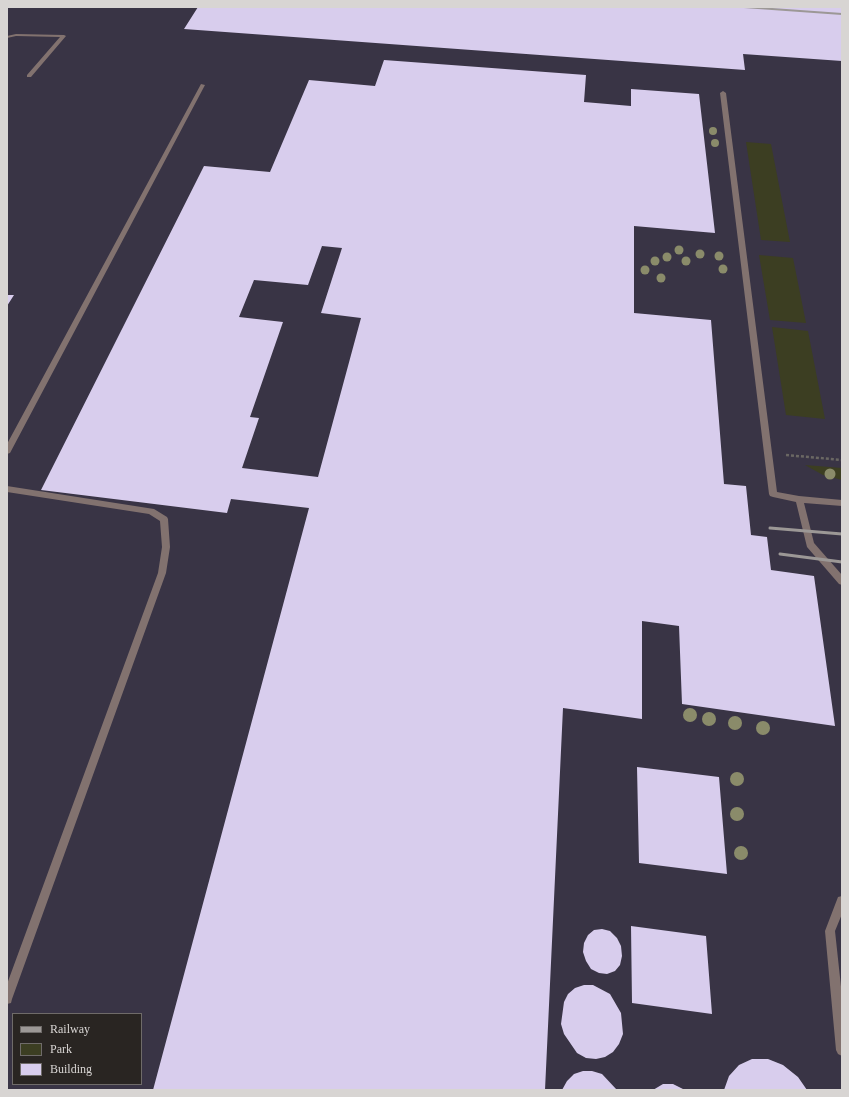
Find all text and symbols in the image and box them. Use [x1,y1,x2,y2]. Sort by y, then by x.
legend [12,1013,142,1085]
text: Railway [50,1022,90,1036]
text: Park [50,1042,72,1056]
text: Building [50,1062,92,1076]

